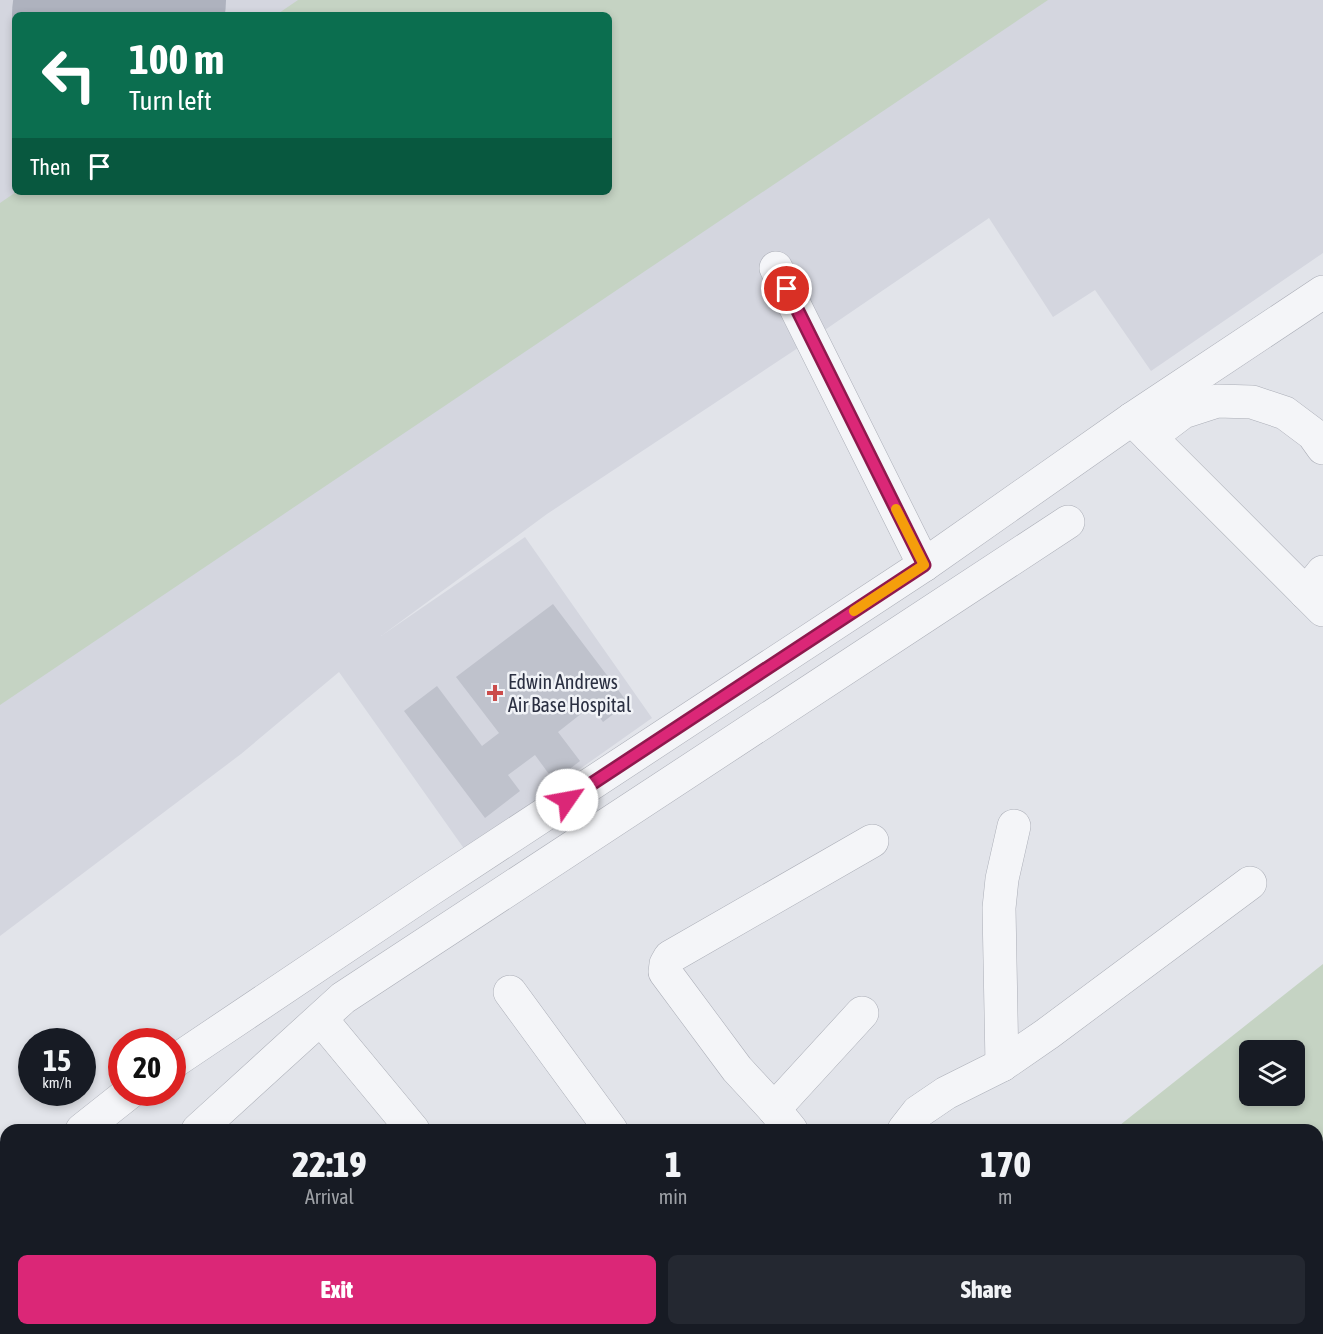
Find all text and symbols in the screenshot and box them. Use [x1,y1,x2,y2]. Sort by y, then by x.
text: 100 m [129,35,224,83]
icon: left [30,36,108,114]
text: Turn left [129,85,212,116]
icon: arrive [83,150,116,183]
text: Then [30,154,71,180]
pin [761,263,812,314]
icon: arrive [770,272,803,305]
place label: Edwin Andrews Air Base Hospital [508,670,632,716]
marker: Edwin Andrews Air Base Hospital [486,684,504,702]
position arrow [535,768,599,832]
speed limit sign: 20 [108,1028,186,1106]
map controls [1239,1040,1305,1106]
button: layers [1239,1040,1305,1106]
text: 15 [43,1043,71,1077]
text: km/h [42,1074,72,1091]
text: 22:19 [292,1143,366,1185]
text: 1 [665,1143,682,1185]
text: 170 [980,1143,1031,1185]
text: Arrival [305,1185,354,1208]
text: min [659,1185,688,1208]
text: m [998,1185,1012,1208]
button: Exit [18,1255,656,1324]
button: Share [668,1255,1305,1324]

